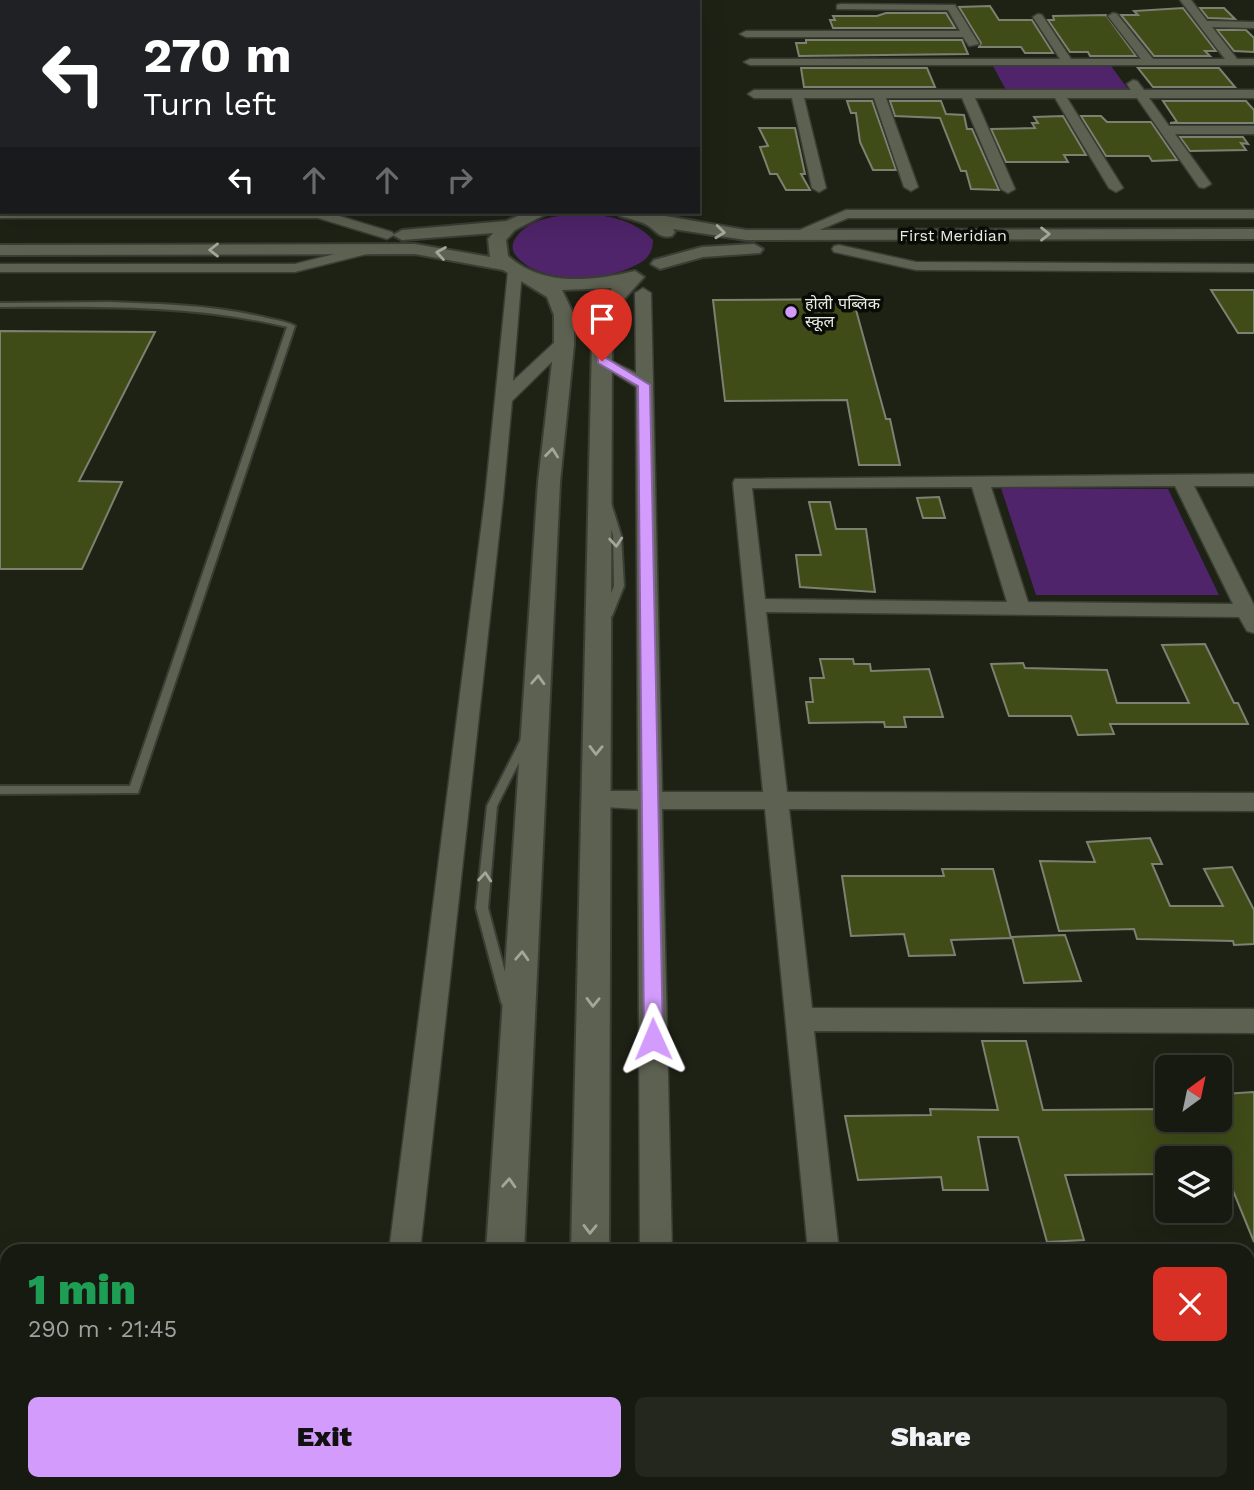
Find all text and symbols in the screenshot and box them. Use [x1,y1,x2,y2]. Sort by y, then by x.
text: 270 m [143,26,292,84]
icon: left [28,28,119,119]
text: Turn left [143,85,276,123]
icon: left [222,161,260,199]
icon: ahead [295,161,333,199]
icon: ahead [368,161,406,199]
icon: right [441,161,479,199]
one-way arrow [714,224,726,239]
street label: First Meridian [899,226,1007,245]
one-way arrow [1041,226,1051,242]
one-way arrow [208,242,218,258]
one-way arrow [435,246,447,261]
pin [572,289,632,361]
place label: होली पब्लिक स्कूल [805,294,881,332]
icon: arrive [583,300,621,338]
marker: होली पब्लिक स्कूल [783,304,799,320]
one-way arrow [544,447,559,459]
one-way arrow [609,536,624,548]
one-way arrow [530,674,545,685]
one-way arrow [589,744,604,755]
one-way arrow [477,871,492,882]
one-way arrow [514,950,529,961]
one-way arrow [585,997,601,1007]
position arrow [616,1002,690,1076]
north arrow [1155,1055,1232,1132]
map controls [1155,1055,1232,1223]
button: layers [1155,1146,1232,1223]
one-way arrow [501,1177,516,1188]
one-way arrow [582,1224,598,1235]
text: 1 min [28,1265,136,1314]
button: close [1153,1267,1227,1341]
text: 290 m · 21:45 [28,1316,177,1343]
button: Exit [28,1397,621,1477]
button: Share [635,1397,1227,1477]

